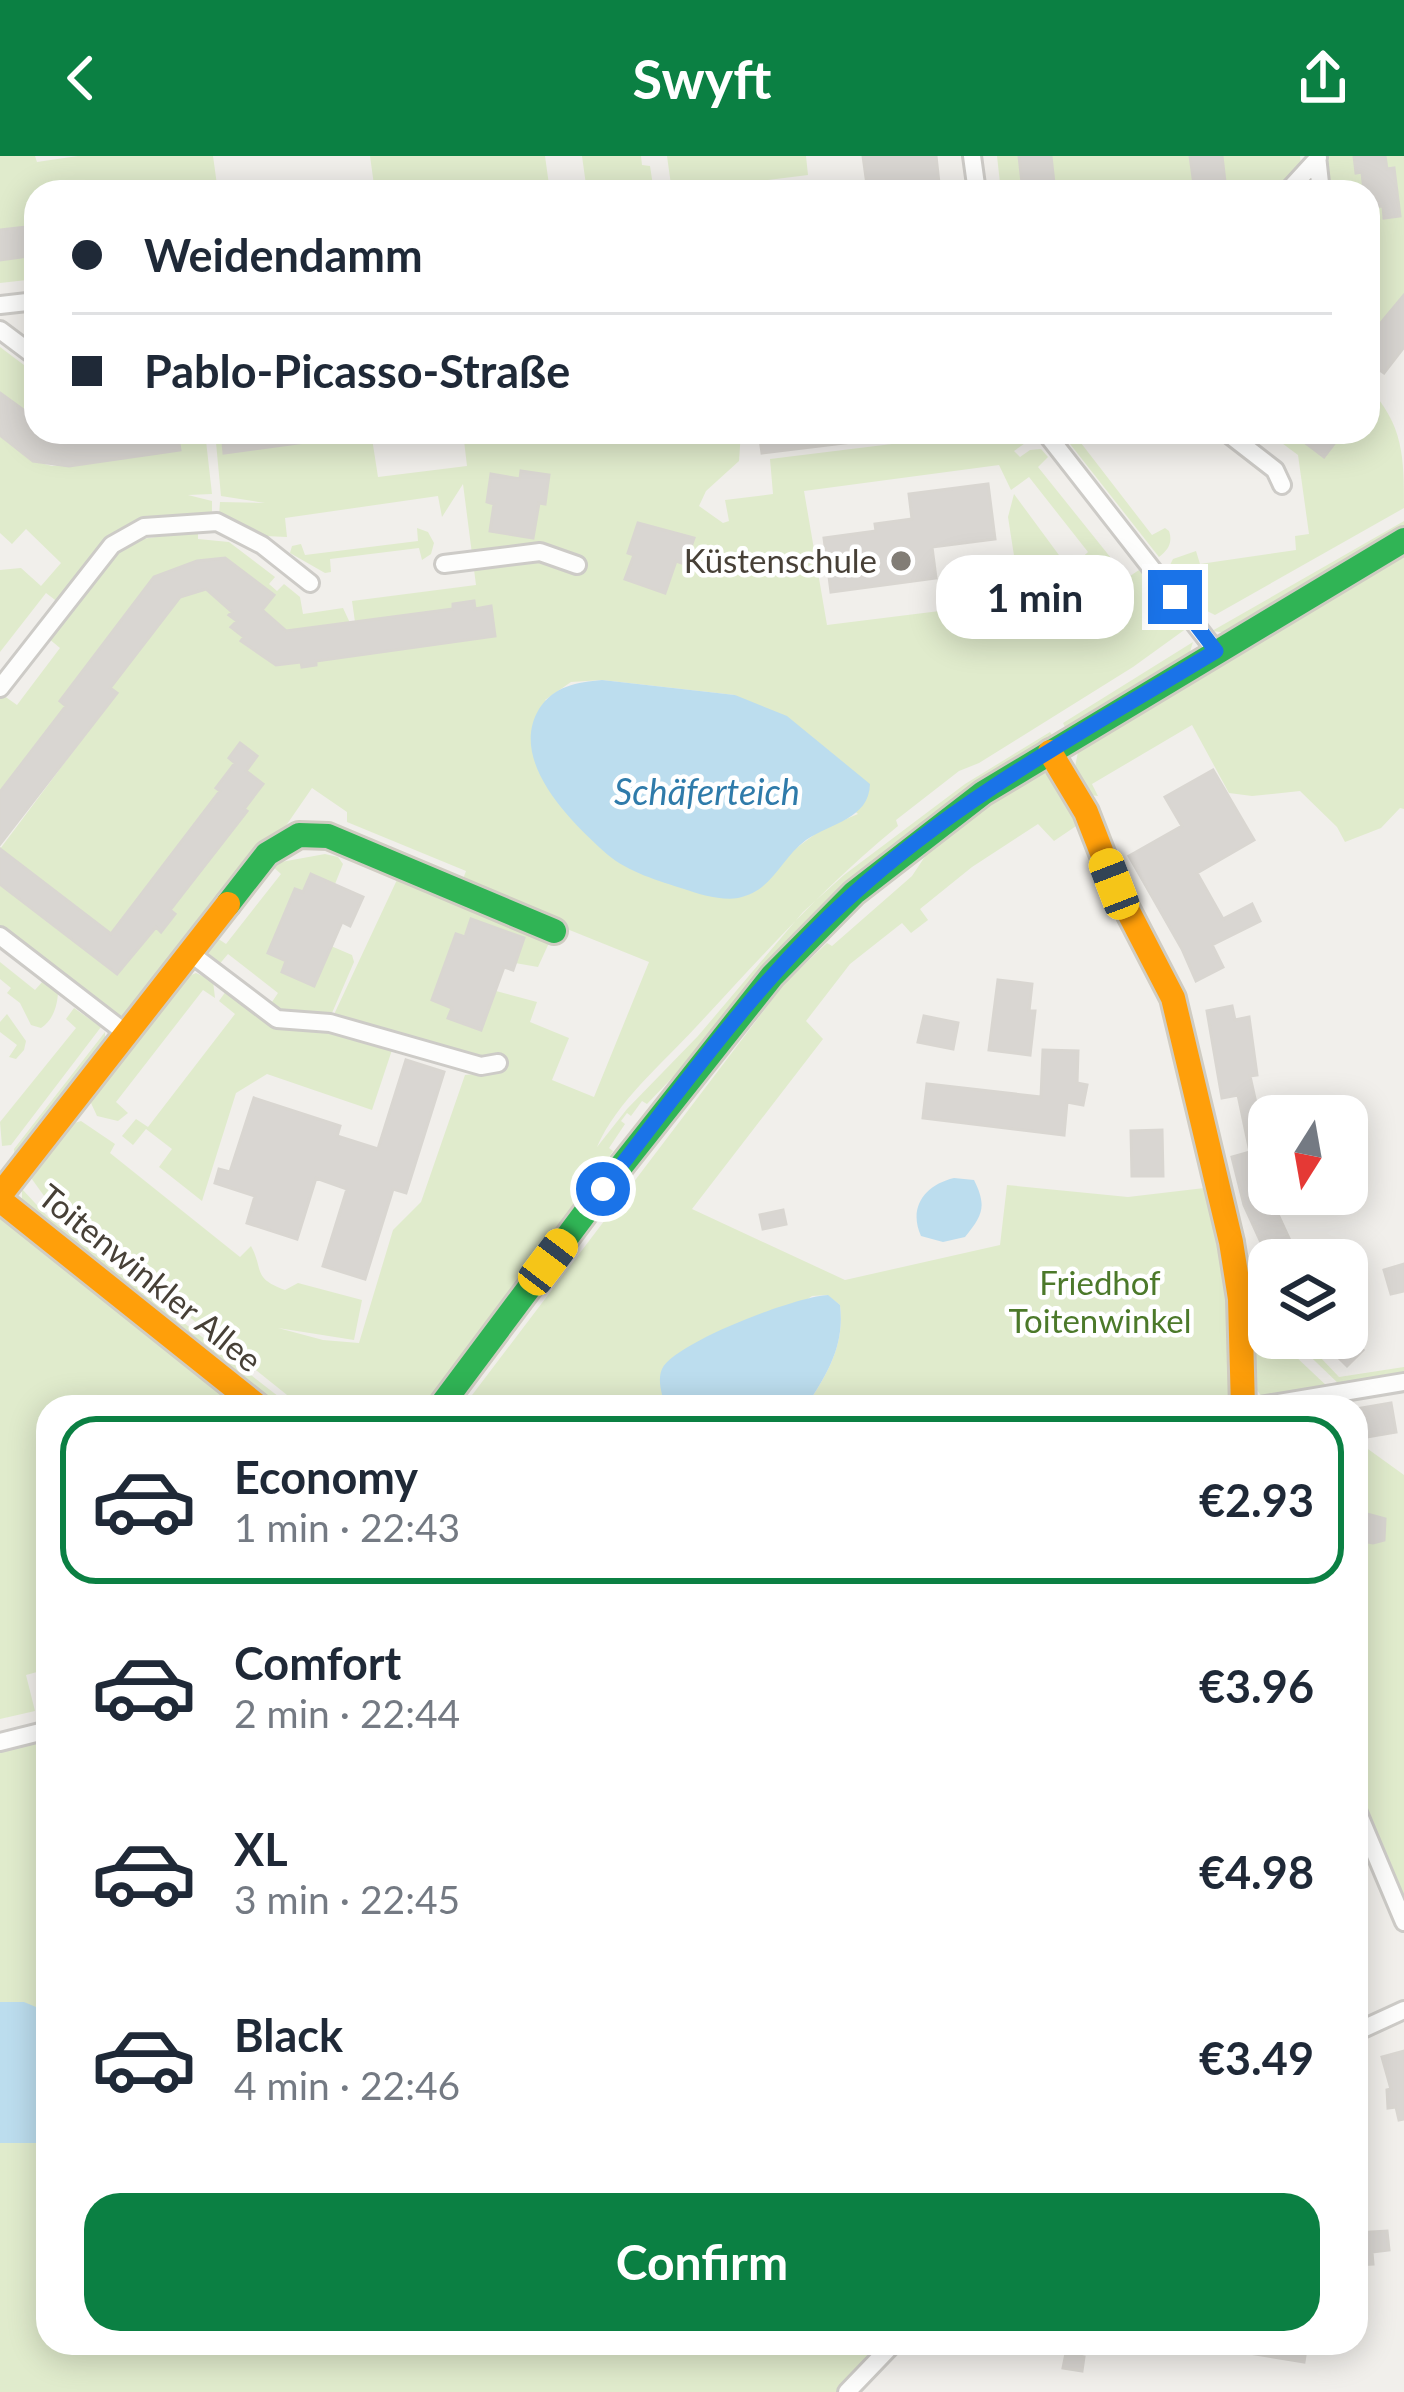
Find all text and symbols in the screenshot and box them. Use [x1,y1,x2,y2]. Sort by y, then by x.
icon: back [48,45,114,111]
icon: share [1290,45,1356,111]
text: Swyft [633,46,771,111]
text: Weidendamm [144,228,423,282]
text: Pablo-Picasso-Straße [144,344,570,398]
place label: Küstenschule [684,540,877,580]
marker: Küstenschule [888,548,914,574]
callout: 1 min [935,555,1133,639]
route end [1148,570,1202,624]
text: 1 min [987,574,1083,620]
water label: Schäferteich [614,769,800,813]
car [1084,844,1144,924]
north arrow [1248,1095,1368,1215]
map controls [1248,1095,1368,1359]
route start [576,1162,630,1216]
street label: Toitenwinkler Allee [31,1175,270,1379]
car [512,1222,584,1302]
button: layers [1248,1239,1368,1359]
park label: Friedhof Toitenwinkel [1009,1262,1191,1340]
icon: car [90,1446,198,1554]
text: Economy [234,1450,418,1504]
text: €2.93 [1199,1473,1314,1527]
text: 1 min · 22:43 [234,1504,460,1550]
icon: car [90,1632,198,1740]
text: Comfort [234,1636,401,1690]
text: €3.96 [1199,1659,1314,1713]
text: 2 min · 22:44 [234,1690,460,1736]
icon: car [90,1818,198,1926]
text: XL [234,1822,288,1876]
text: €4.98 [1199,1845,1314,1899]
text: 3 min · 22:45 [234,1876,460,1922]
icon: car [90,2004,198,2112]
text: Black [234,2008,343,2062]
text: €3.49 [1199,2031,1314,2085]
text: 4 min · 22:46 [234,2062,460,2108]
button: Confirm [84,2193,1320,2331]

